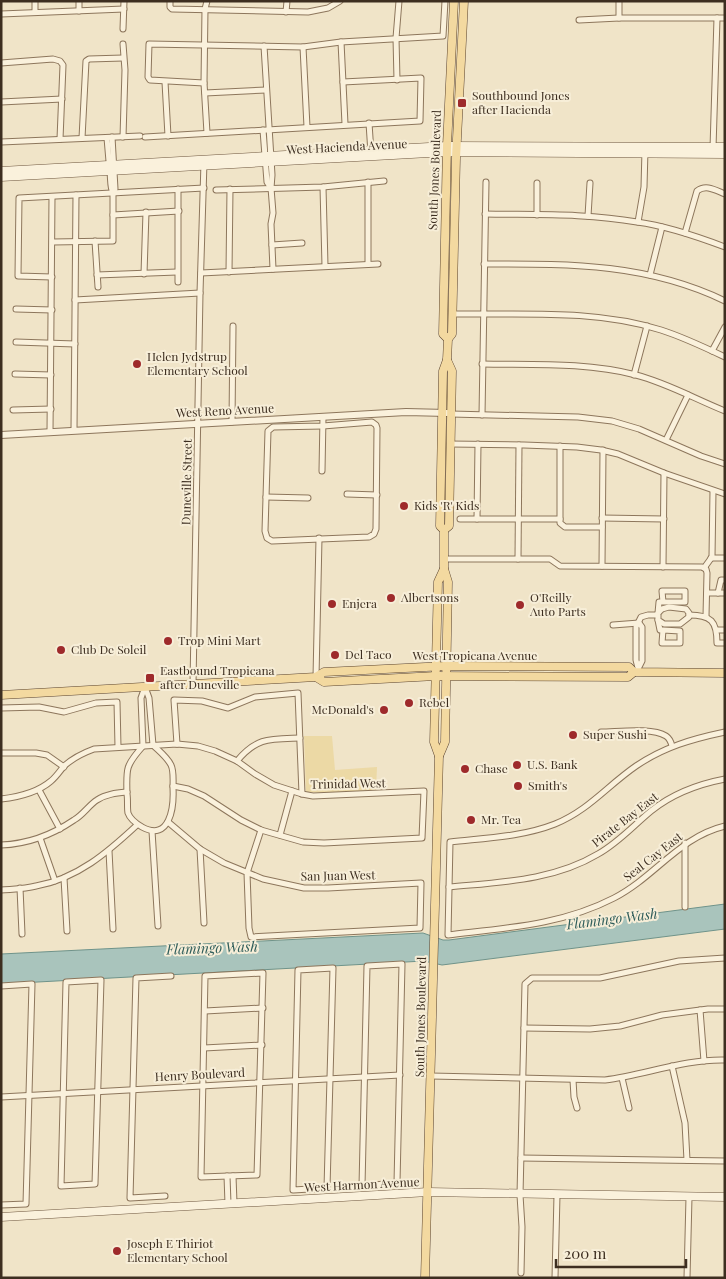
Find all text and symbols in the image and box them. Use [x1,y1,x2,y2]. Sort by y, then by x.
place label: Southbound Jones after Hacienda [472,87,570,117]
marker: Southbound Jones after Hacienda [456,97,468,109]
street label: South Jones Boulevard [424,110,444,230]
street label: West Hacienda Avenue [285,135,408,157]
place label: Helen Jydstrup Elementary School [147,348,248,378]
marker: Helen Jydstrup Elementary School [131,358,143,370]
street label: West Reno Avenue [174,399,274,421]
street label: Duneville Street [177,438,195,525]
place label: Kids 'R' Kids [414,497,479,513]
marker: Kids 'R' Kids [398,500,410,512]
place label: Albertsons [400,589,459,605]
place label: O'Reilly Auto Parts [529,589,586,619]
marker: Albertsons [385,592,397,604]
place label: Enjera [342,595,377,611]
marker: Enjera [326,598,338,610]
marker: O'Reilly Auto Parts [514,599,526,611]
place label: Trop Mini Mart [178,632,261,648]
marker: Trop Mini Mart [162,635,174,647]
place label: Club De Soleil [71,641,147,657]
marker: Club De Soleil [55,644,67,656]
place label: Del Taco [345,646,392,662]
street label: West Tropicana Avenue [412,647,537,663]
marker: Del Taco [329,649,341,661]
place label: Eastbound Tropicana after Duneville [160,662,275,692]
marker: Eastbound Tropicana after Duneville [144,672,156,684]
place label: Rebel [419,694,450,710]
marker: Rebel [403,697,415,709]
place label: McDonald's [312,701,374,717]
marker: McDonald's [378,704,390,716]
place label: Super Sushi [583,726,647,742]
marker: Super Sushi [567,729,579,741]
place label: U.S. Bank [527,756,578,772]
marker: U.S. Bank [511,759,523,771]
place label: Chase [475,760,508,776]
marker: Chase [459,763,471,775]
street label: Trinidad West [310,774,386,792]
place label: Smith's [528,777,567,793]
marker: Smith's [512,780,524,792]
street label: Pirate Bay East [588,788,661,850]
place label: Mr. Tea [481,811,521,827]
marker: Mr. Tea [465,814,477,826]
street label: Seal Cay East [620,828,686,884]
street label: San Juan West [300,866,376,884]
water label: Flamingo Wash [564,903,659,934]
water label: Flamingo Wash [165,936,258,959]
street label: South Jones Boulevard [411,957,429,1077]
street label: Henry Boulevard [154,1064,246,1084]
street label: West Harmon Avenue [303,1173,420,1195]
place label: Joseph E Thiriot Elementary School [126,1235,228,1265]
scale bar [556,1236,686,1268]
text: 200 m [564,1243,607,1263]
marker: Joseph E Thiriot Elementary School [111,1245,123,1257]

